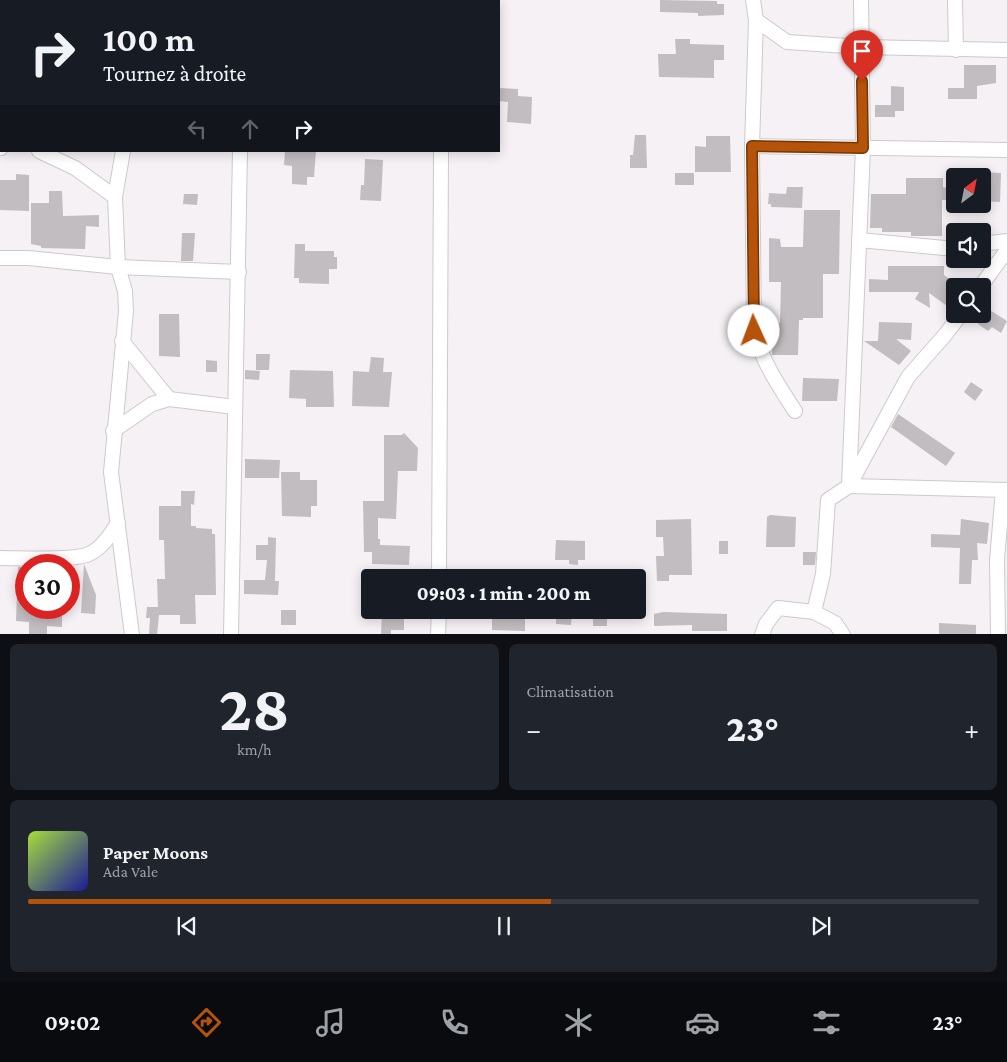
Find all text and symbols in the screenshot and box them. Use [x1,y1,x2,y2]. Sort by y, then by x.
icon: right [20,20,85,85]
text: 100 m [103,20,195,59]
pin [841,30,883,81]
icon: arrive [848,37,876,65]
text: Tournez à droite [103,61,246,86]
icon: left [183,115,211,143]
icon: ahead [236,115,264,143]
icon: right [289,115,317,143]
north arrow [946,168,991,212]
map controls [946,168,991,323]
button: sound [946,223,991,268]
button: search [946,278,991,323]
position arrow [727,304,779,356]
speed limit sign: 30 [15,554,80,619]
text: 09:03 · 1 min · 200 m [417,583,590,604]
text: 28 [219,672,290,744]
text: Climatisation [527,683,614,700]
text: 23° [726,707,779,749]
text: − [527,714,541,745]
text: + [964,714,979,745]
text: km/h [237,741,272,758]
text: Paper Moons [103,842,208,863]
text: Ada Vale [103,863,158,880]
icon: previous [173,912,201,940]
icon: pause [490,912,518,940]
icon: next [807,912,835,940]
icon: directions [189,1005,224,1040]
icon: music [313,1005,348,1040]
icon: phone [437,1005,472,1040]
icon: climate [561,1005,596,1040]
icon: car [685,1005,720,1040]
icon: filters [809,1005,844,1040]
text: 09:02 [44,1010,100,1035]
text: 23° [932,1010,963,1035]

